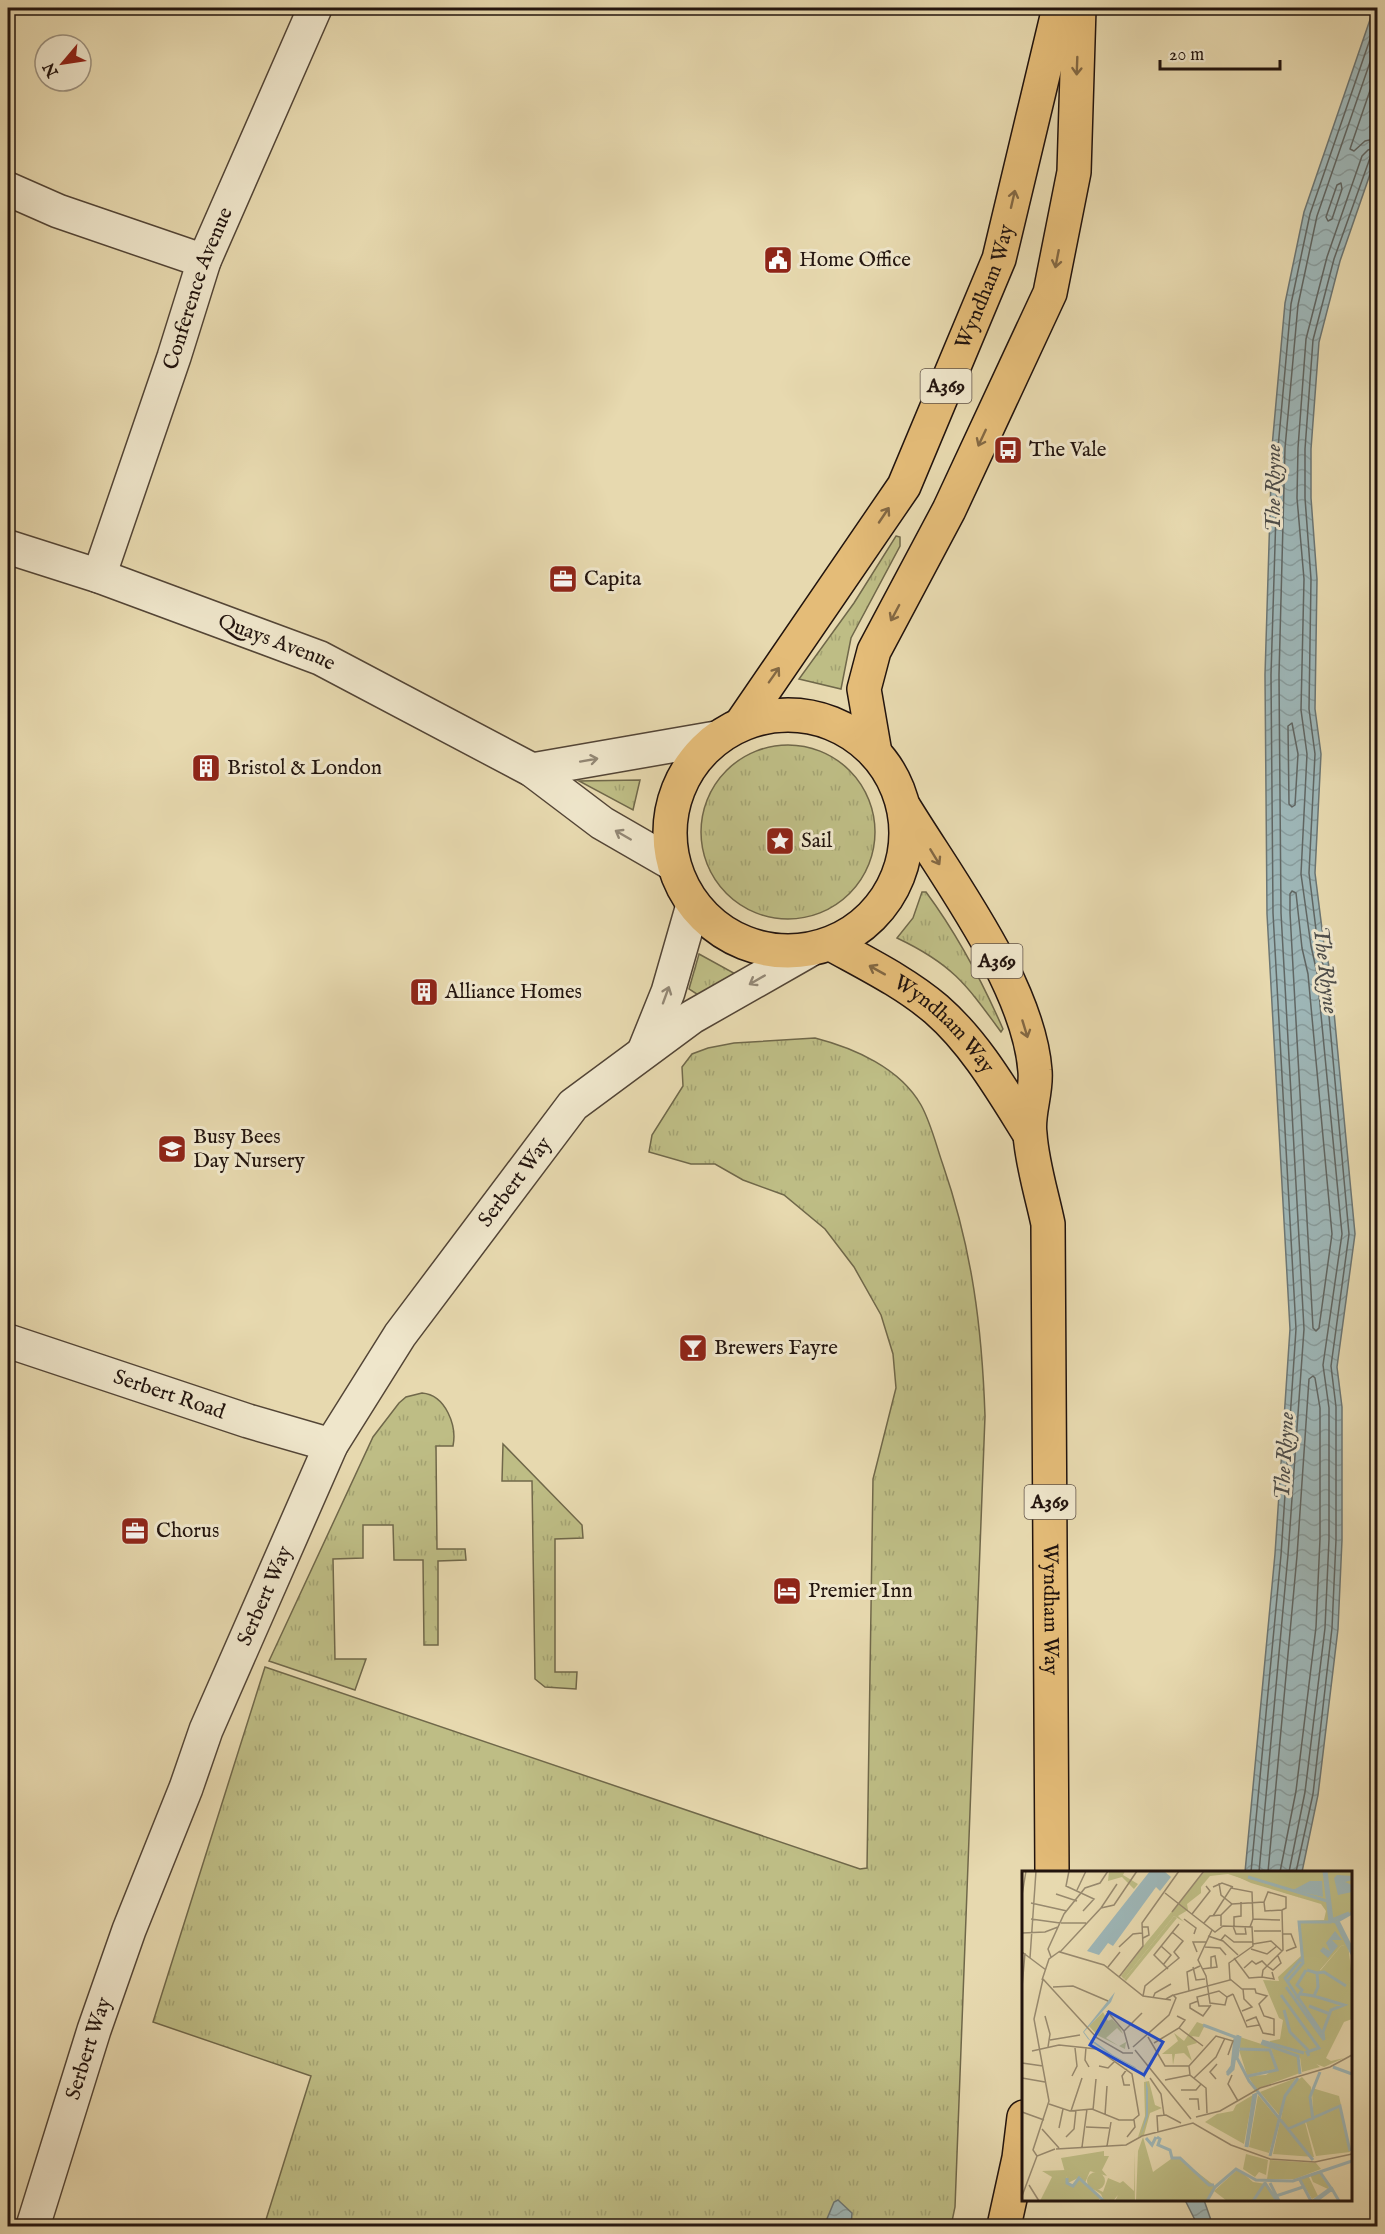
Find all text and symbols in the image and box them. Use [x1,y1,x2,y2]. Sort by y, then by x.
north arrow [33,33,93,93]
scale bar [1160,33,1280,71]
text: 20 m [1169,44,1204,67]
one-way arrow [1072,55,1083,75]
text: N [39,58,64,81]
one-way arrow [1007,190,1019,209]
street label: Conference Avenue [157,203,240,374]
street label: Wyndham Way [949,221,1020,353]
public building icon: Home Office [762,244,794,276]
place label: Home Office [799,247,911,274]
one-way arrow [1051,249,1062,268]
road number: A369 [920,369,972,403]
one-way arrow [976,429,988,447]
bus stop icon: The Vale [992,434,1024,466]
place label: The Vale [1029,437,1107,464]
water label: The Rhyne [1260,443,1288,532]
one-way arrow [878,507,890,523]
office icon: Capita [547,563,579,595]
place label: Capita [584,566,642,593]
one-way arrow [888,603,900,621]
street label: Quays Avenue [214,608,340,677]
one-way arrow [768,668,780,684]
building icon: Bristol & London [190,752,222,784]
one-way arrow [579,754,599,765]
place label: Bristol & London [227,755,382,782]
place icon: Sail [764,825,796,857]
place label: Sail [801,828,832,855]
one-way arrow [615,829,632,841]
one-way arrow [929,848,941,865]
water label: The Rhyne [1306,925,1344,1016]
road number: A369 [972,944,1022,978]
one-way arrow [869,964,886,976]
street label: Wyndham Way [888,969,1001,1079]
one-way arrow [749,974,766,986]
building icon: Alliance Homes [408,976,440,1008]
place label: Alliance Homes [444,979,582,1006]
one-way arrow [662,986,673,1005]
one-way arrow [1020,1019,1031,1038]
place label: Busy Bees Day Nursery [193,1124,306,1175]
street label: Serbert Way [472,1131,558,1233]
school or university icon: Busy Bees Day Nursery [156,1133,188,1165]
bar icon: Brewers Fayre [677,1332,709,1364]
place label: Brewers Fayre [714,1335,838,1362]
street label: Serbert Road [110,1364,229,1426]
water label: The Rhyne [1269,1411,1301,1501]
road number: A369 [1024,1485,1076,1519]
office icon: Chorus [119,1515,151,1547]
place label: Chorus [156,1518,219,1545]
street label: Serbert Way [231,1541,299,1650]
street label: Wyndham Way [1036,1543,1064,1676]
hotel icon: Premier Inn [771,1575,803,1607]
place label: Premier Inn [808,1578,913,1605]
inset map [1022,1871,1352,2201]
street label: Serbert Way [60,1993,118,2103]

